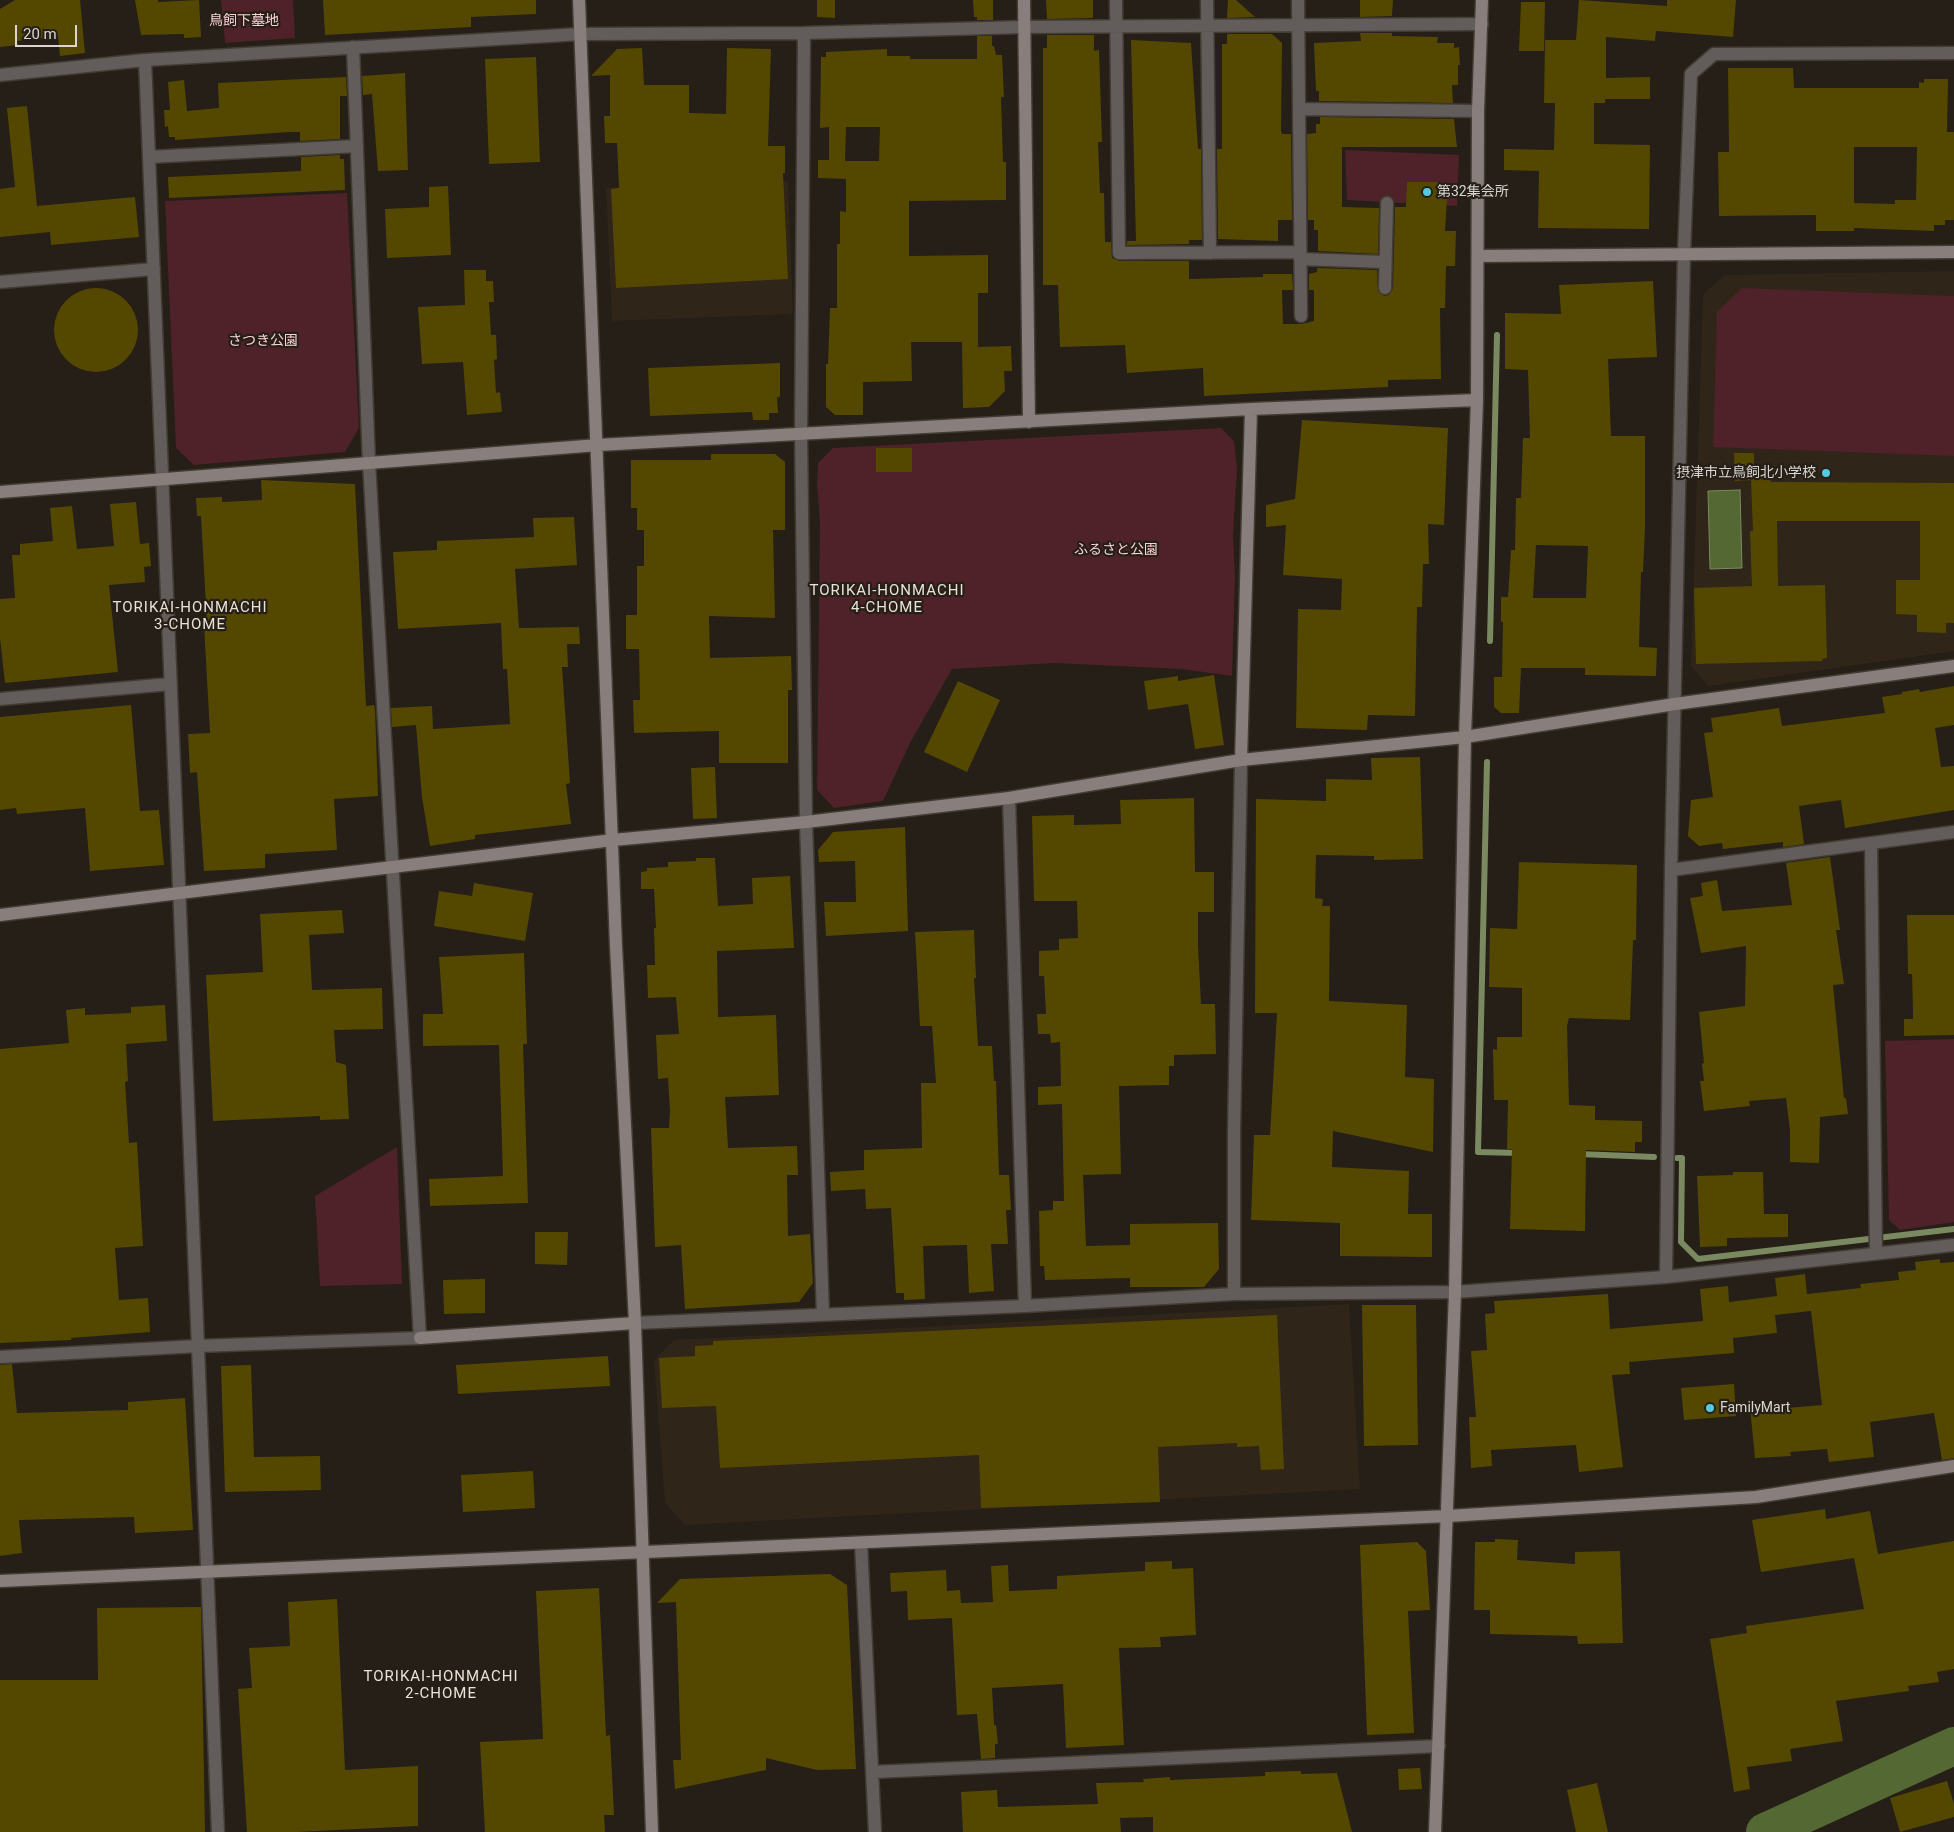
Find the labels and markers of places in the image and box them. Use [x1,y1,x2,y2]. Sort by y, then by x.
place label: 第32集会所 [1437,184,1509,200]
marker: 第32集会所 [1421,186,1433,198]
place label: 摂津市立鳥飼北小学校 [1676,465,1816,481]
marker: 摂津市立鳥飼北小学校 [1820,467,1832,479]
place label: FamilyMart [1720,1400,1790,1416]
marker: FamilyMart [1704,1402,1716,1414]

